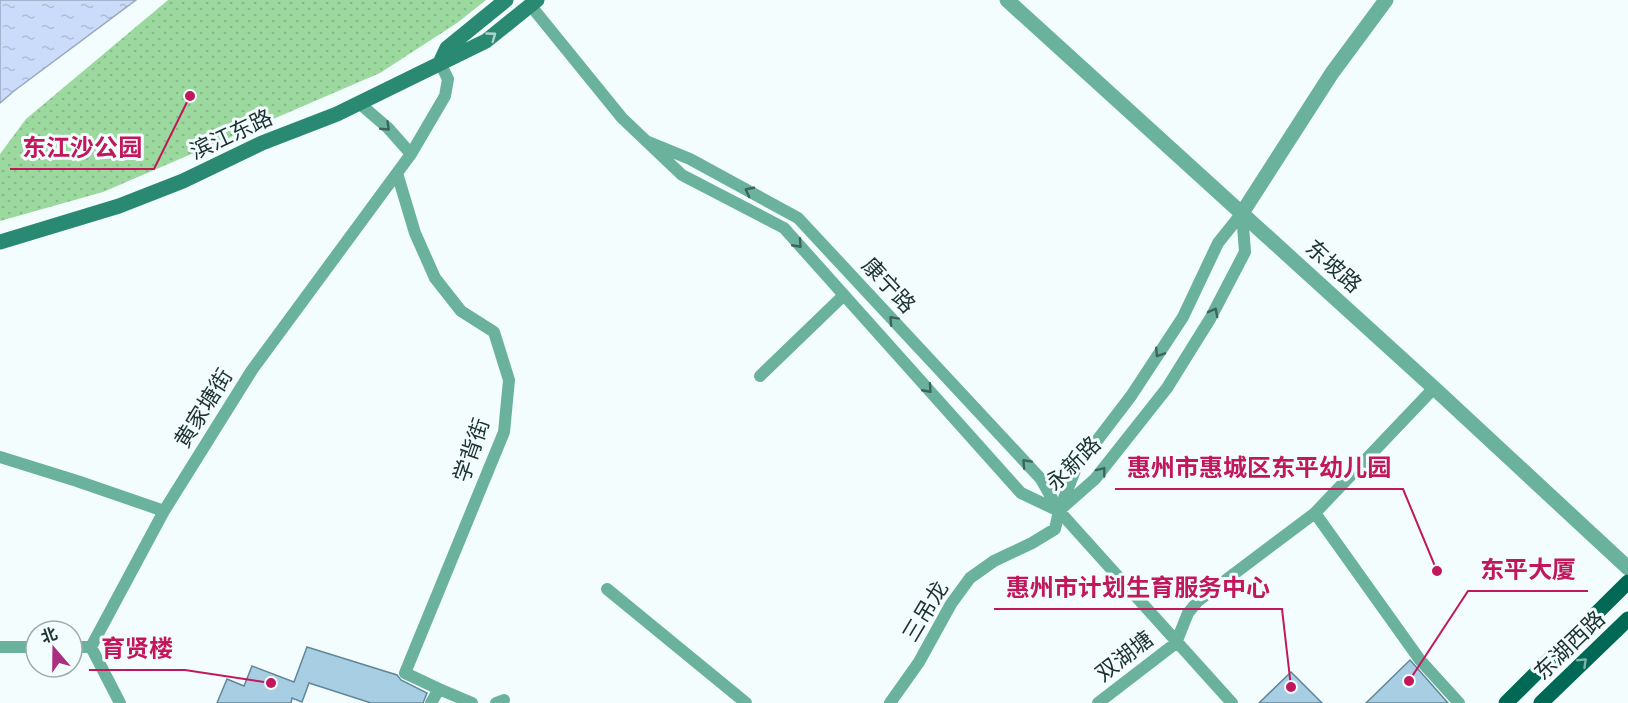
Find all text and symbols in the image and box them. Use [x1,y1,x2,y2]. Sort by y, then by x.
one-way arrow [485,32,496,43]
street label: 滨江东路 [186,104,277,165]
one-way arrow [380,120,390,131]
callout: 东江沙公园 [10,127,154,169]
text: 东江沙公园 [22,133,142,163]
one-way arrow [745,187,756,198]
street label: 东坡路 [1300,234,1367,298]
one-way arrow [791,237,802,247]
street label: 康宁路 [856,252,921,319]
one-way arrow [1207,307,1218,318]
one-way arrow [889,316,900,327]
one-way arrow [1155,346,1166,357]
street label: 黄家塘街 [169,364,238,453]
one-way arrow [921,382,932,392]
street label: 学背街 [448,415,495,486]
street label: 永新路 [1040,430,1106,496]
callout: 惠州市惠城区东平幼儿园 [1115,447,1403,489]
text: 惠州市惠城区东平幼儿园 [1127,453,1391,483]
one-way arrow [1022,459,1033,470]
one-way arrow [1094,466,1105,477]
callout: 东平大厦 [1468,549,1588,591]
text: 东平大厦 [1480,555,1576,585]
callout: 惠州市计划生育服务中心 [994,567,1282,609]
text: 惠州市计划生育服务中心 [1006,573,1270,603]
street label: 三吊龙 [897,576,954,647]
street label: 东湖西路 [1528,605,1610,686]
north arrow [24,619,84,679]
text: 北 [38,624,60,648]
street label: 双湖塘 [1090,625,1159,687]
callout: 育贤楼 [89,628,185,670]
text: 育贤楼 [101,634,173,664]
one-way arrow [1576,659,1587,670]

